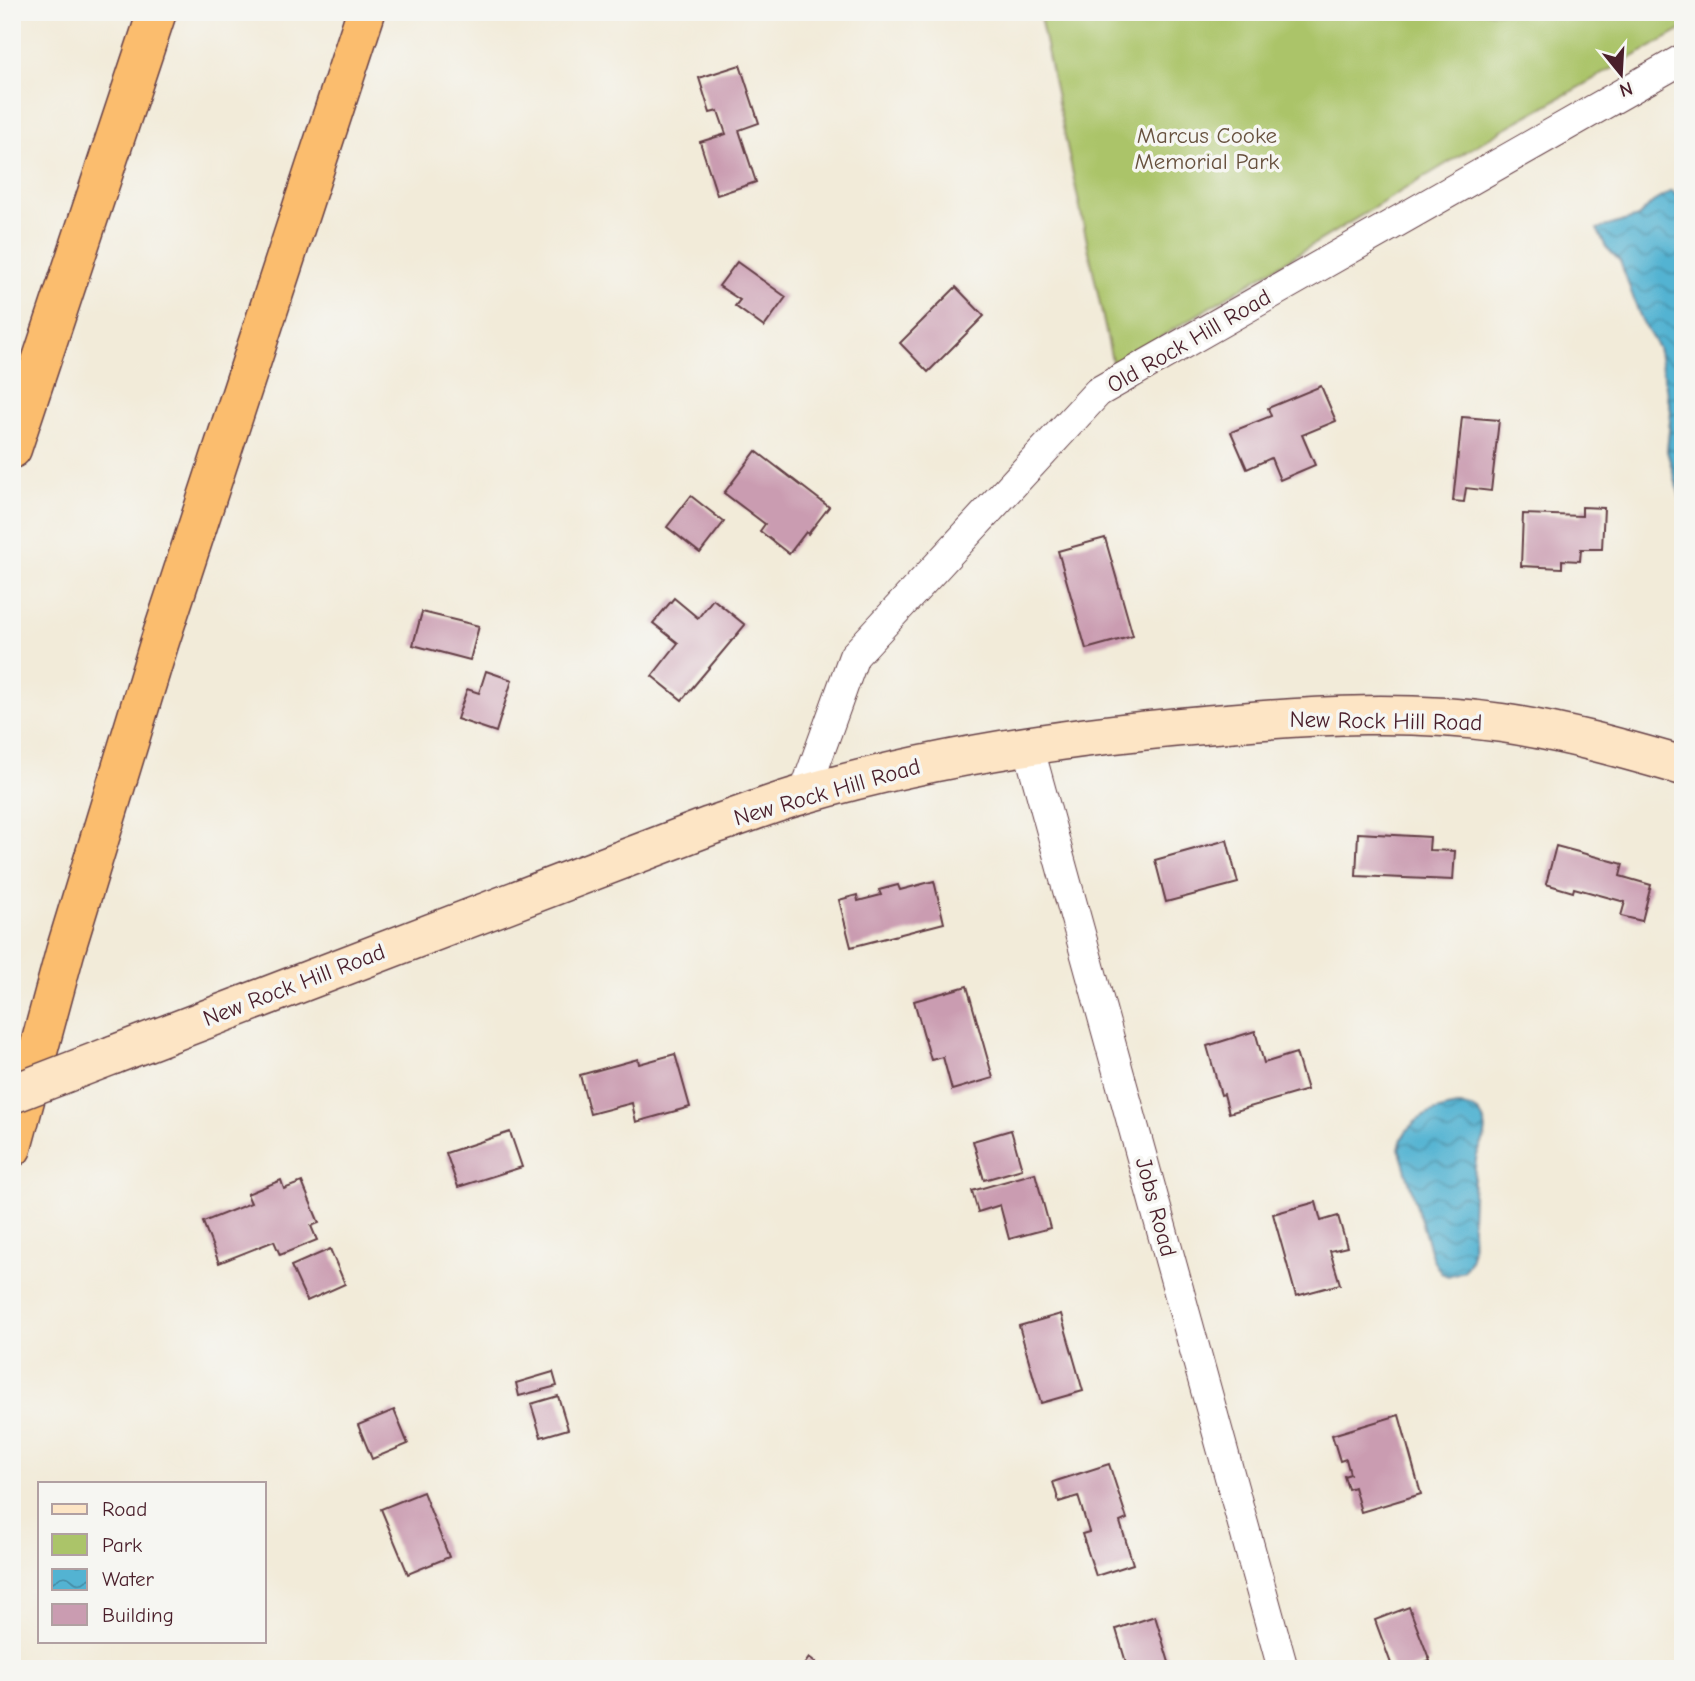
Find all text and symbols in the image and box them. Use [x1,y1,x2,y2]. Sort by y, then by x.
north arrow [1586,38,1656,108]
text: N [1617,77,1635,102]
park label: Marcus Cooke Memorial Park [1135,122,1279,175]
street label: Old Rock Hill Road [1102,283,1276,399]
street label: New Rock Hill Road [1289,706,1483,736]
street label: New Rock Hill Road [731,752,923,832]
street label: New Rock Hill Road [199,938,389,1032]
street label: Jobs Road [1130,1154,1182,1260]
legend [38,1482,266,1642]
text: Road [102,1497,147,1521]
text: Park [102,1533,142,1557]
text: Water [102,1567,155,1591]
text: Building [102,1603,174,1627]

